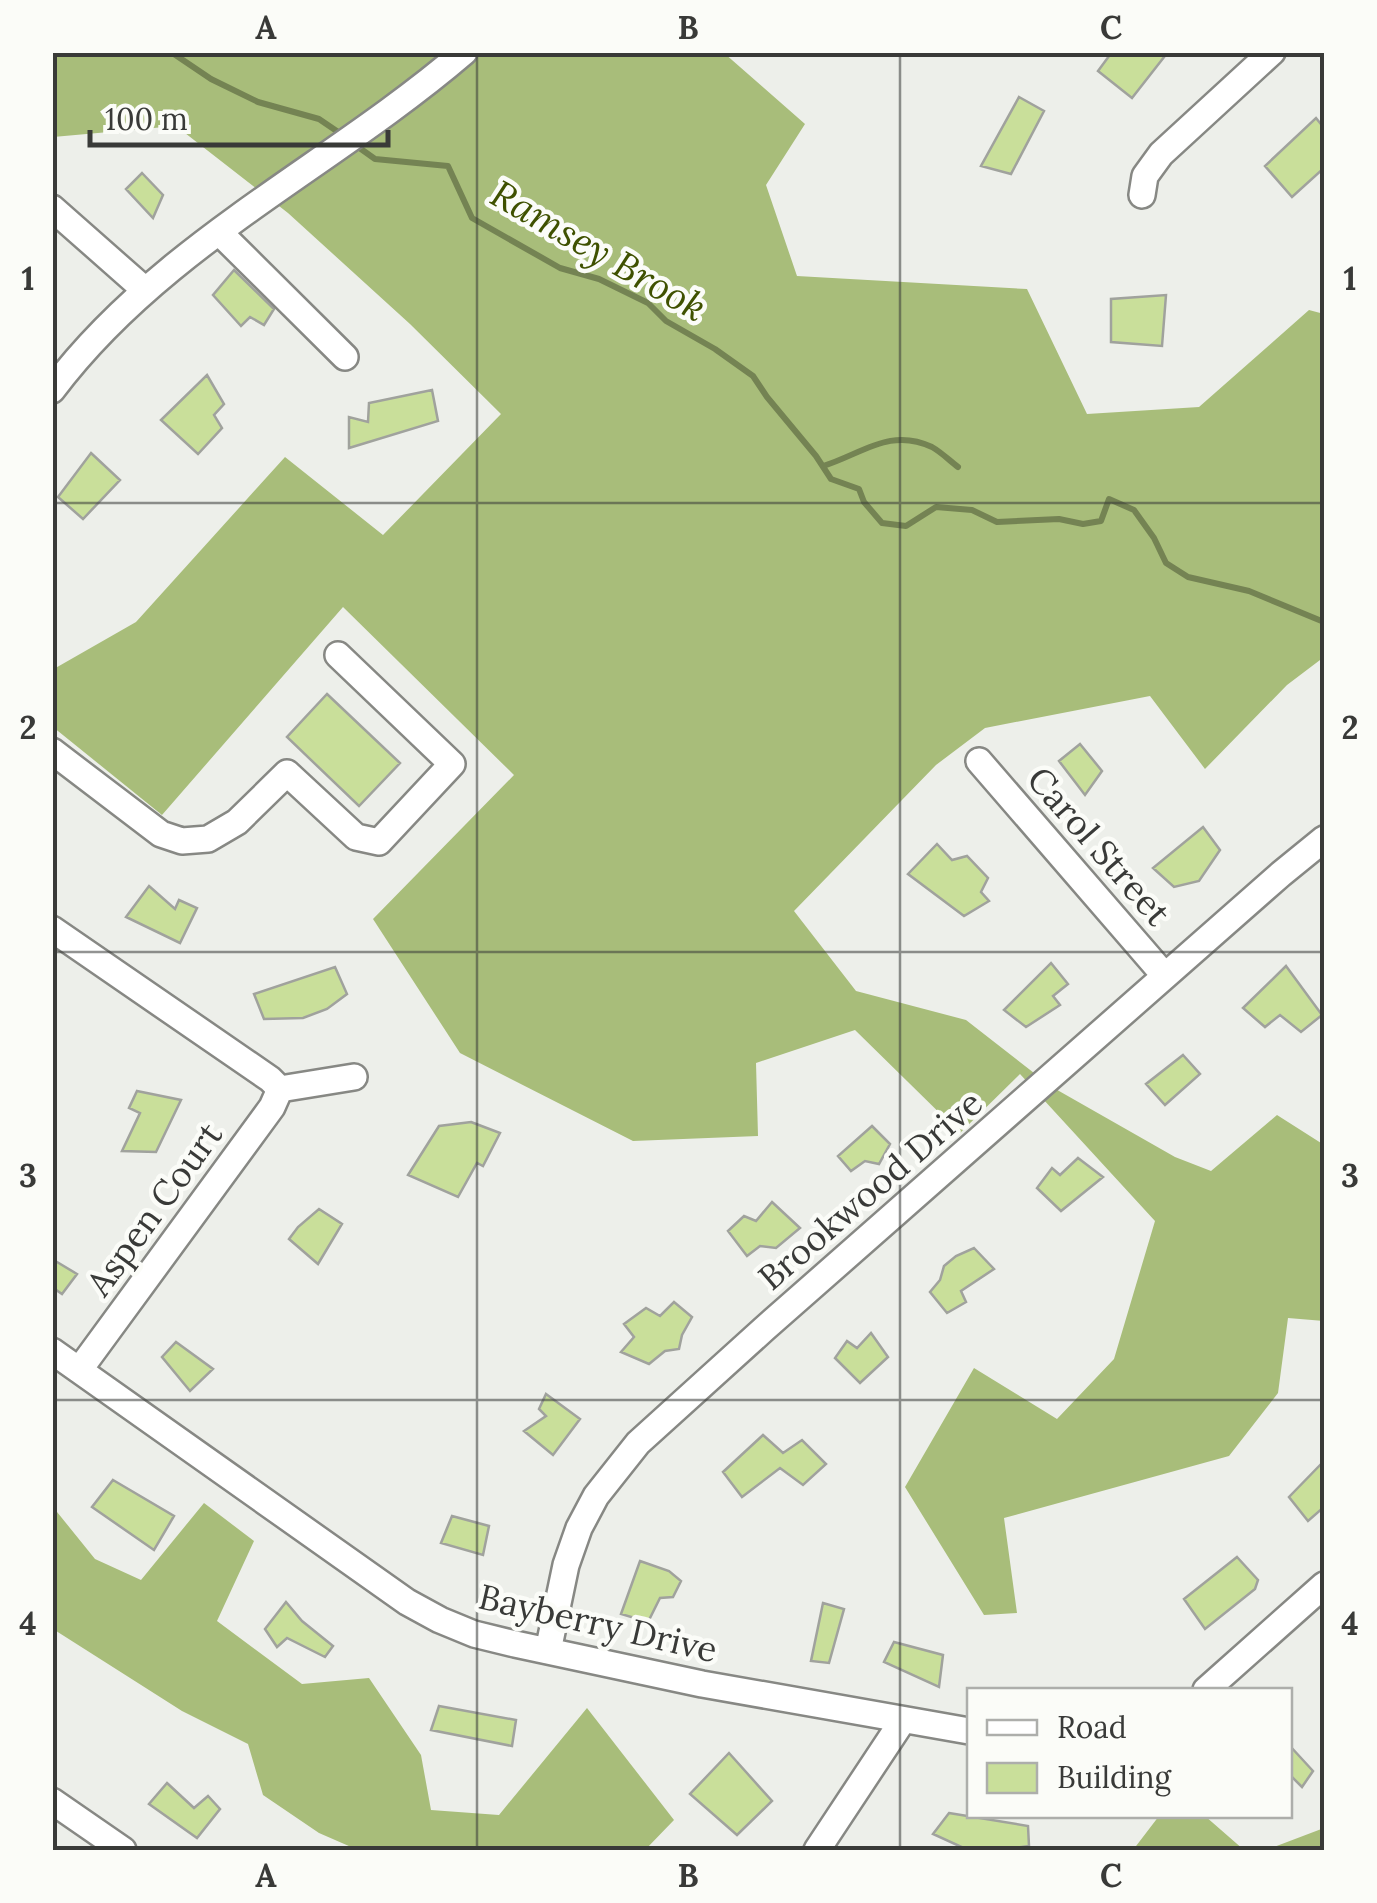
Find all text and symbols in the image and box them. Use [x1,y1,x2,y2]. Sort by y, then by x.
text: A [255,7,277,48]
text: B [677,7,699,48]
text: C [1100,7,1122,48]
scale bar [90,85,388,147]
text: 100 m [105,100,188,138]
water label: Ramsey Brook [482,169,716,332]
text: 1 [22,258,35,299]
text: 1 [1344,258,1357,299]
text: 2 [19,707,37,748]
text: 2 [1341,707,1359,748]
street label: Carol Street [1018,757,1181,935]
street label: Brookwood Drive [749,1080,991,1300]
street label: Aspen Court [75,1113,232,1305]
text: 3 [19,1155,37,1196]
text: 3 [1341,1155,1359,1196]
street label: Bayberry Drive [474,1574,722,1672]
text: 4 [19,1603,37,1644]
text: 4 [1341,1603,1359,1644]
legend [967,1688,1292,1818]
text: Road [1057,1708,1127,1746]
text: Building [1057,1758,1173,1797]
text: A [255,1855,277,1896]
text: B [677,1855,699,1896]
text: C [1100,1855,1122,1896]

